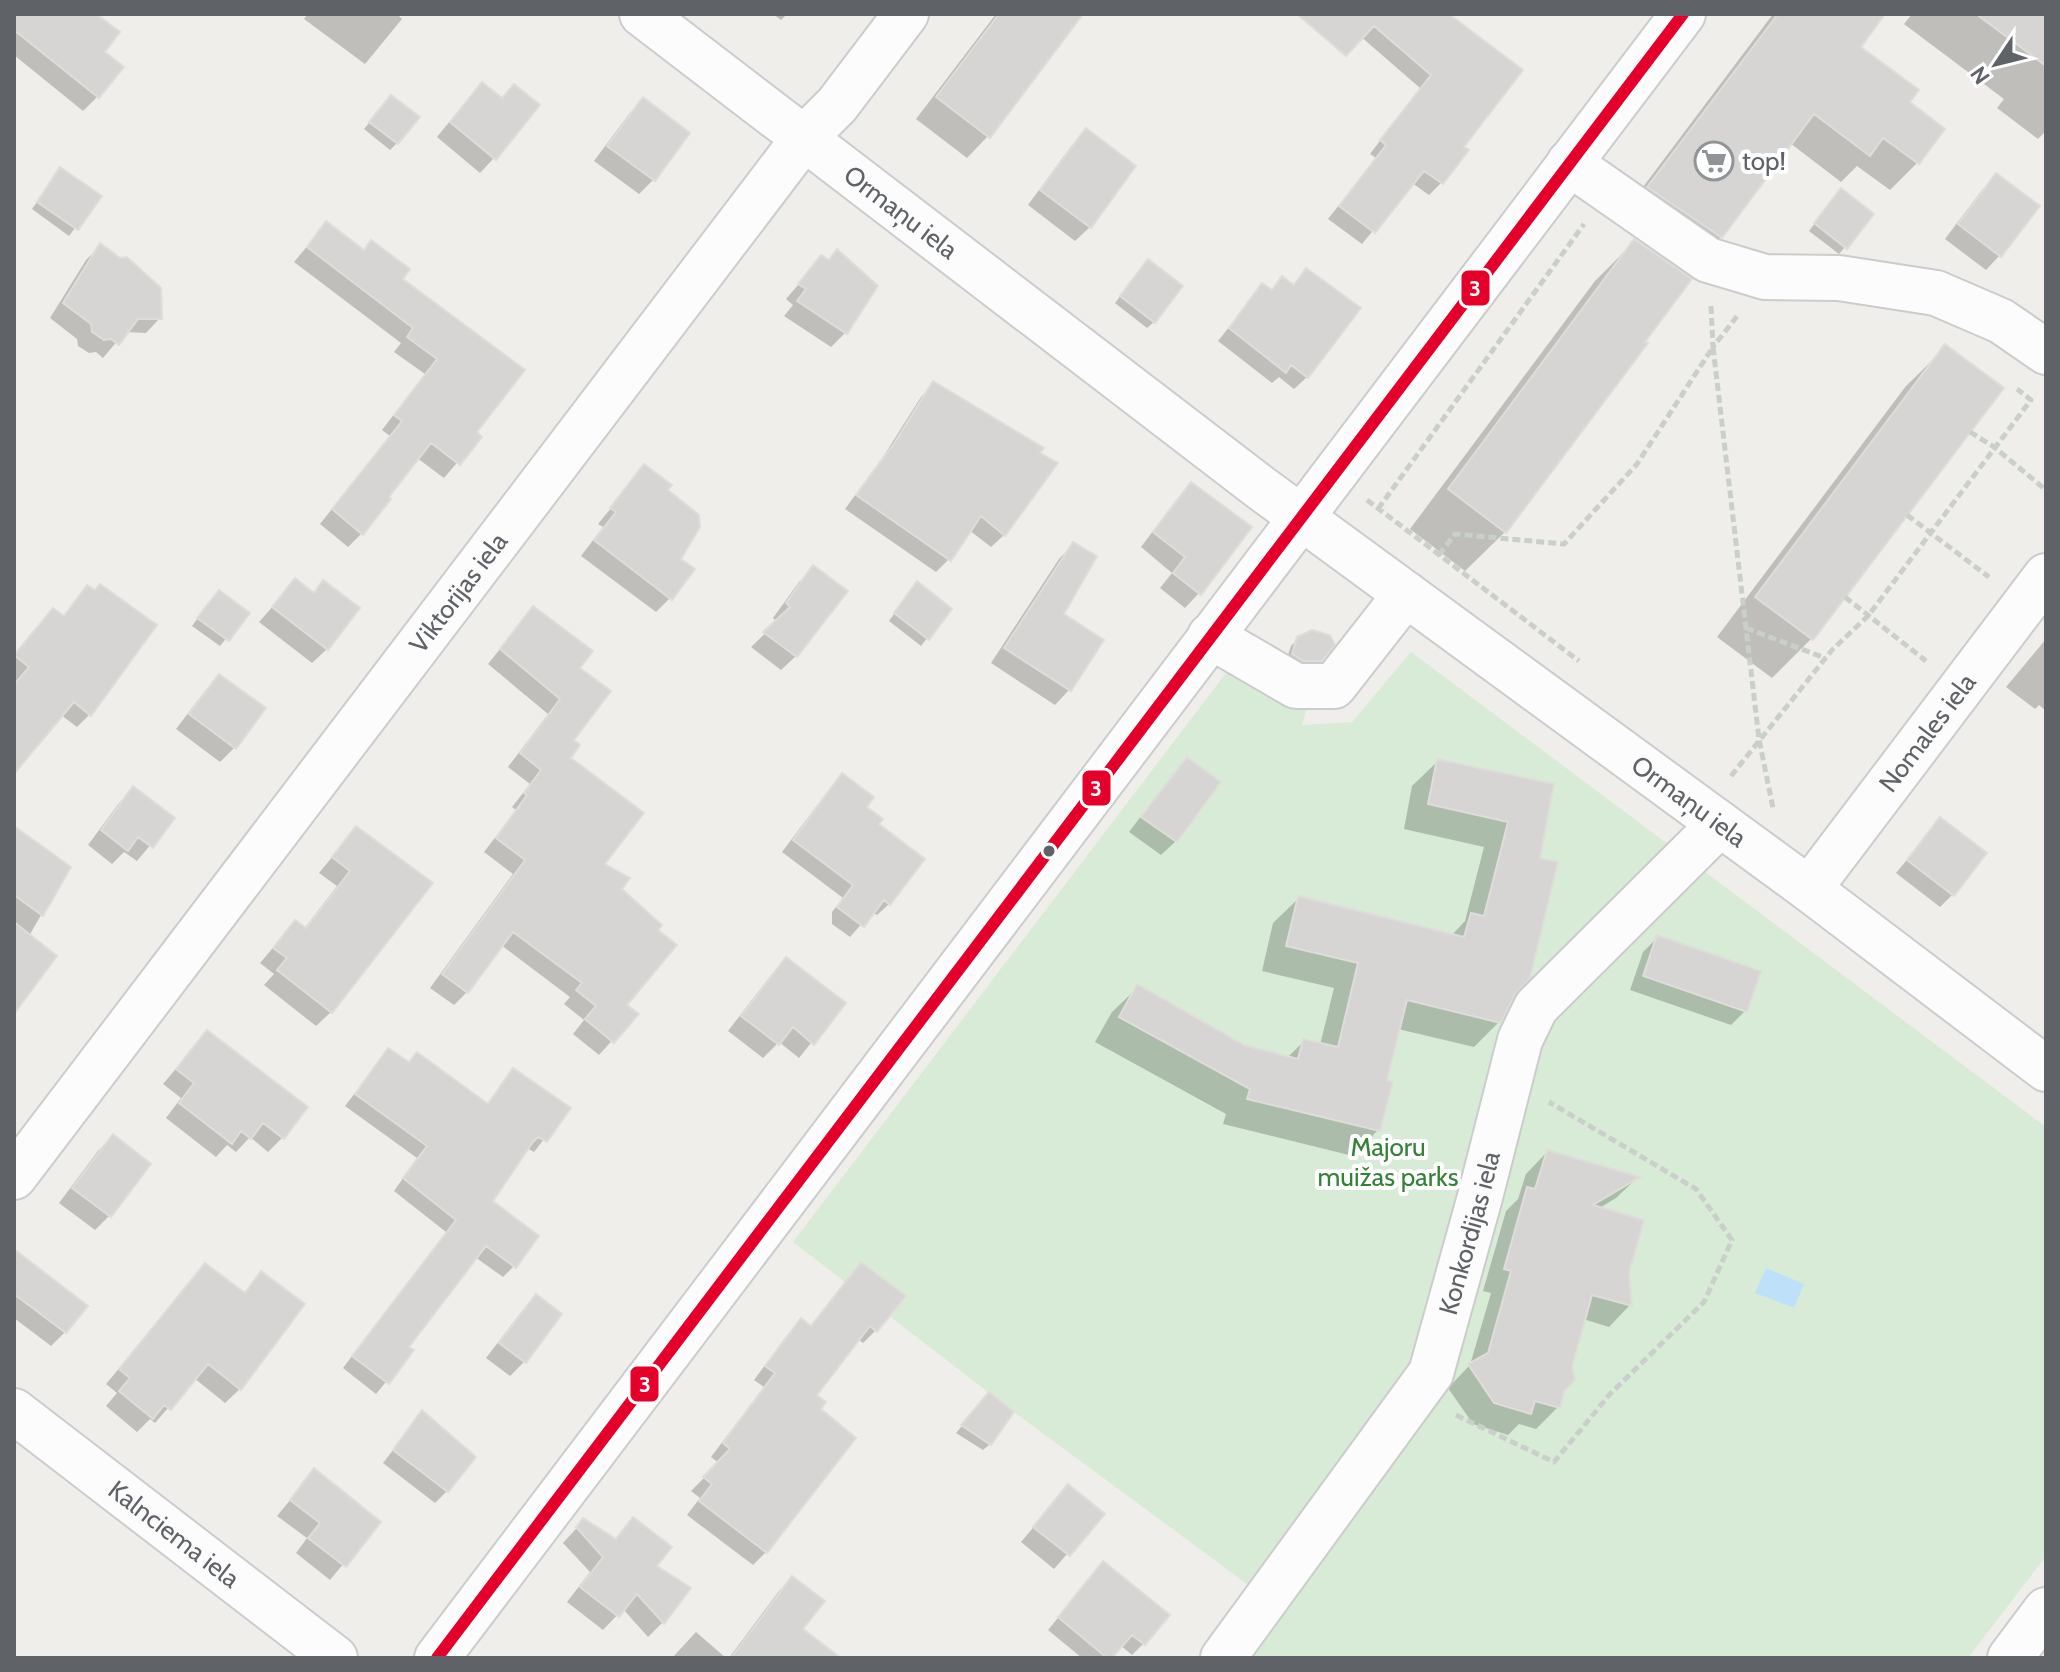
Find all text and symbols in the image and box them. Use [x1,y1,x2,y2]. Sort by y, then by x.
north arrow [1956,24,2036,104]
text: N [1965,61,1996,89]
supermarket icon: top! [1693,140,1735,182]
place label: top! [1742,145,1786,177]
street label: Ormaņu iela [838,159,964,266]
line badge: 3 [1460,269,1491,307]
text: 3 [1469,275,1481,302]
street label: Viktorijas iela [402,526,515,659]
street label: Nomales iela [1872,666,1983,799]
street label: Ormaņu iela [1625,748,1753,854]
line badge: 3 [1081,769,1112,807]
text: 3 [1090,775,1102,802]
unlabelled marker [1041,843,1057,859]
park label: Majoru muižas parks [1318,1131,1459,1193]
street label: Konkordijas iela [1432,1148,1507,1318]
line badge: 3 [629,1365,660,1403]
text: 3 [639,1371,651,1398]
street label: Kalnciema iela [102,1474,247,1595]

